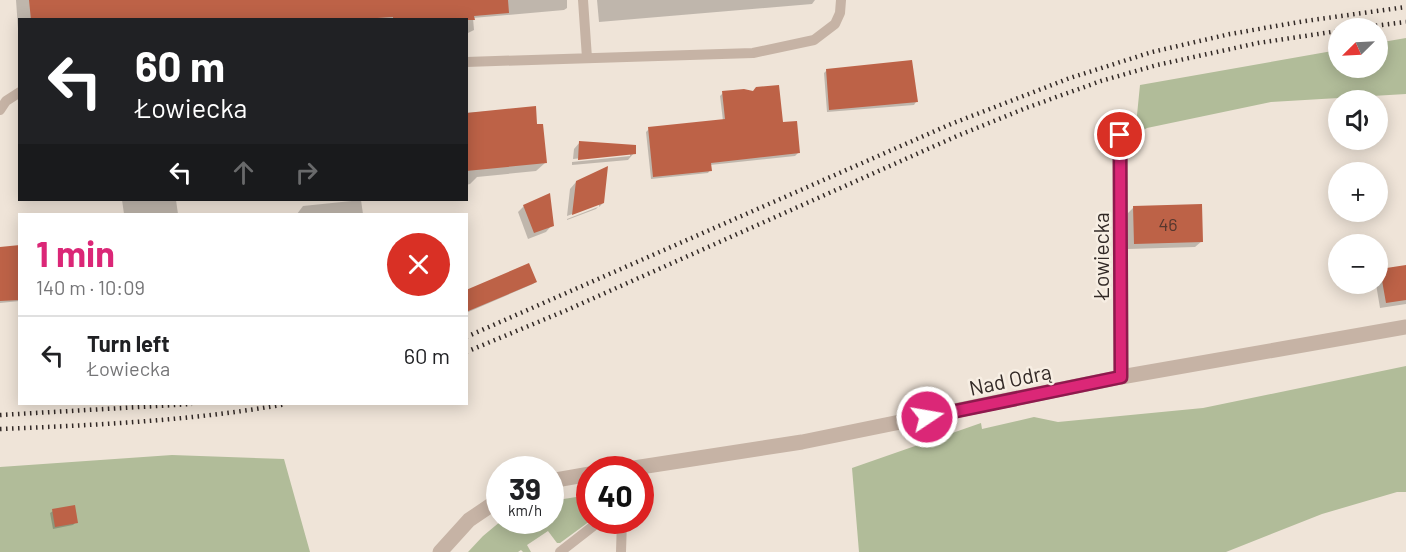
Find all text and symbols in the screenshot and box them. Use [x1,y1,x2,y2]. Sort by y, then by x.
north arrow [1328,18,1388,78]
map controls [1328,18,1388,294]
text: 60 m [135,40,225,90]
icon: left [36,42,114,120]
button: sound [1328,90,1388,150]
text: Łowiecka [135,91,247,123]
pin [1094,109,1145,160]
icon: arrive [1103,118,1136,151]
icon: left [164,156,197,189]
icon: ahead [227,156,260,189]
icon: right [290,156,323,189]
button: + [1328,162,1388,222]
street label: Łowiecka [1088,212,1113,301]
house number: 46 [1158,213,1178,235]
text: 1 min [36,231,115,274]
button: close [387,233,450,296]
button: − [1328,234,1388,294]
text: 140 m · 10:09 [36,275,145,299]
text: Turn left [87,330,170,356]
icon: left [36,339,69,372]
text: 60 m [404,342,450,368]
text: Łowiecka [87,356,170,380]
street label: Nad Odrą [967,358,1053,400]
position arrow [895,385,959,449]
speed limit sign: 40 [576,456,654,534]
text: 39 [509,470,541,506]
text: km/h [508,501,542,519]

